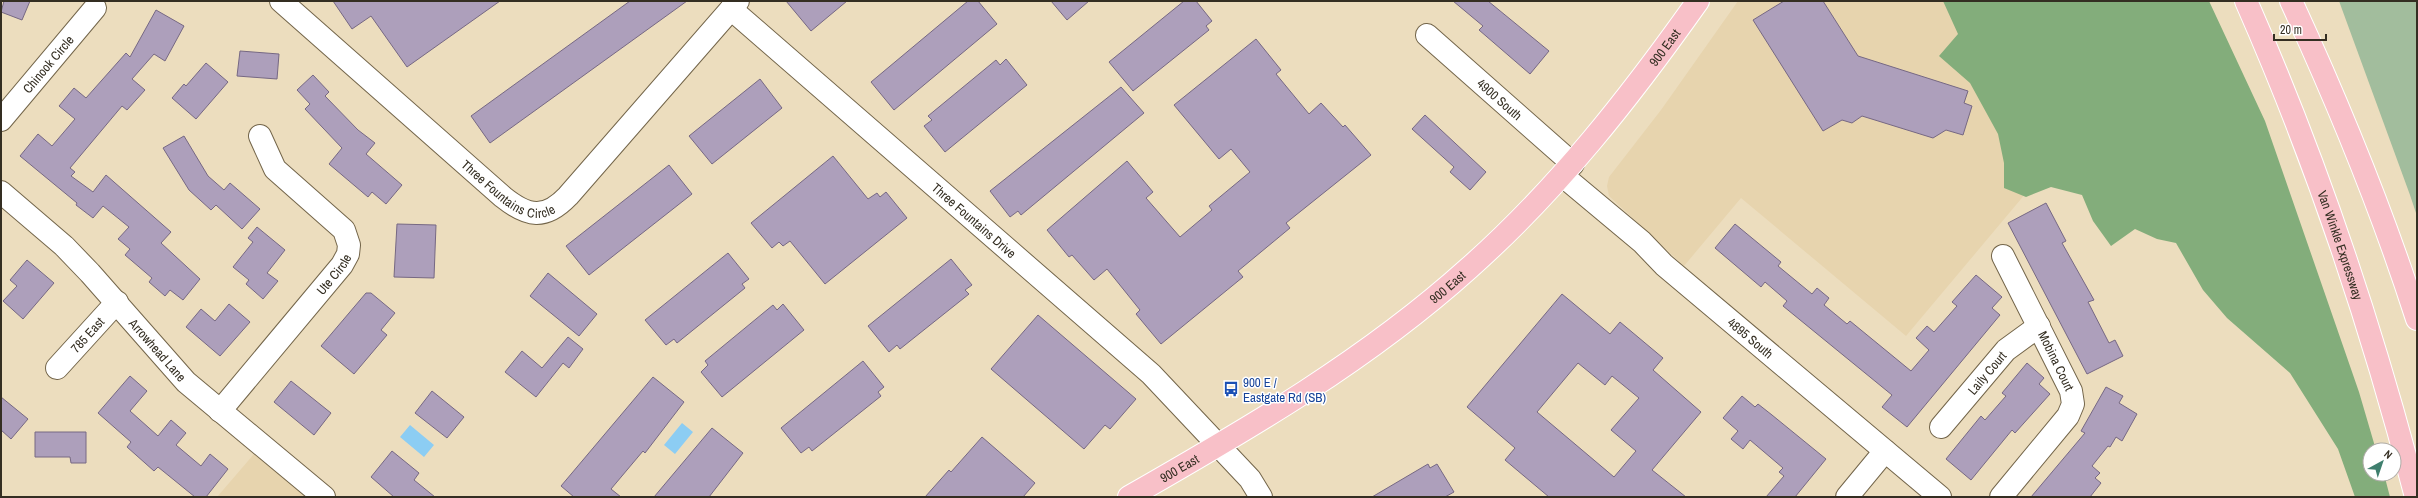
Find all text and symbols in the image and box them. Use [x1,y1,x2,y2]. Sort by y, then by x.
scale bar [2274,16,2326,42]
text: 20 m [2280,22,2302,38]
street label: 900 East [1645,25,1684,69]
street label: Chinook Circle [19,32,77,97]
street label: 4900 South [1474,75,1526,124]
street label: Three Fountains Circle [458,156,558,222]
street label: Three Fountains Drive [928,179,1020,262]
street label: Van Winkle Expressway [2314,188,2367,303]
street label: Ute Circle [312,251,355,298]
street label: 900 East [1426,267,1469,307]
street label: 785 East [67,313,108,356]
street label: Arrowhead Lane [125,314,190,385]
street label: 4895 South [1724,314,1777,362]
street label: Mobina Court [2034,328,2078,394]
street label: Laily Court [1964,348,2010,398]
place label: 900 E / Eastgate Rd (SB) [1243,374,1326,406]
bus stop icon: 900 E / Eastgate Rd (SB) [1222,380,1240,398]
north arrow [2362,442,2402,482]
text: N [2381,447,2395,462]
street label: 900 East [1157,450,1202,486]

